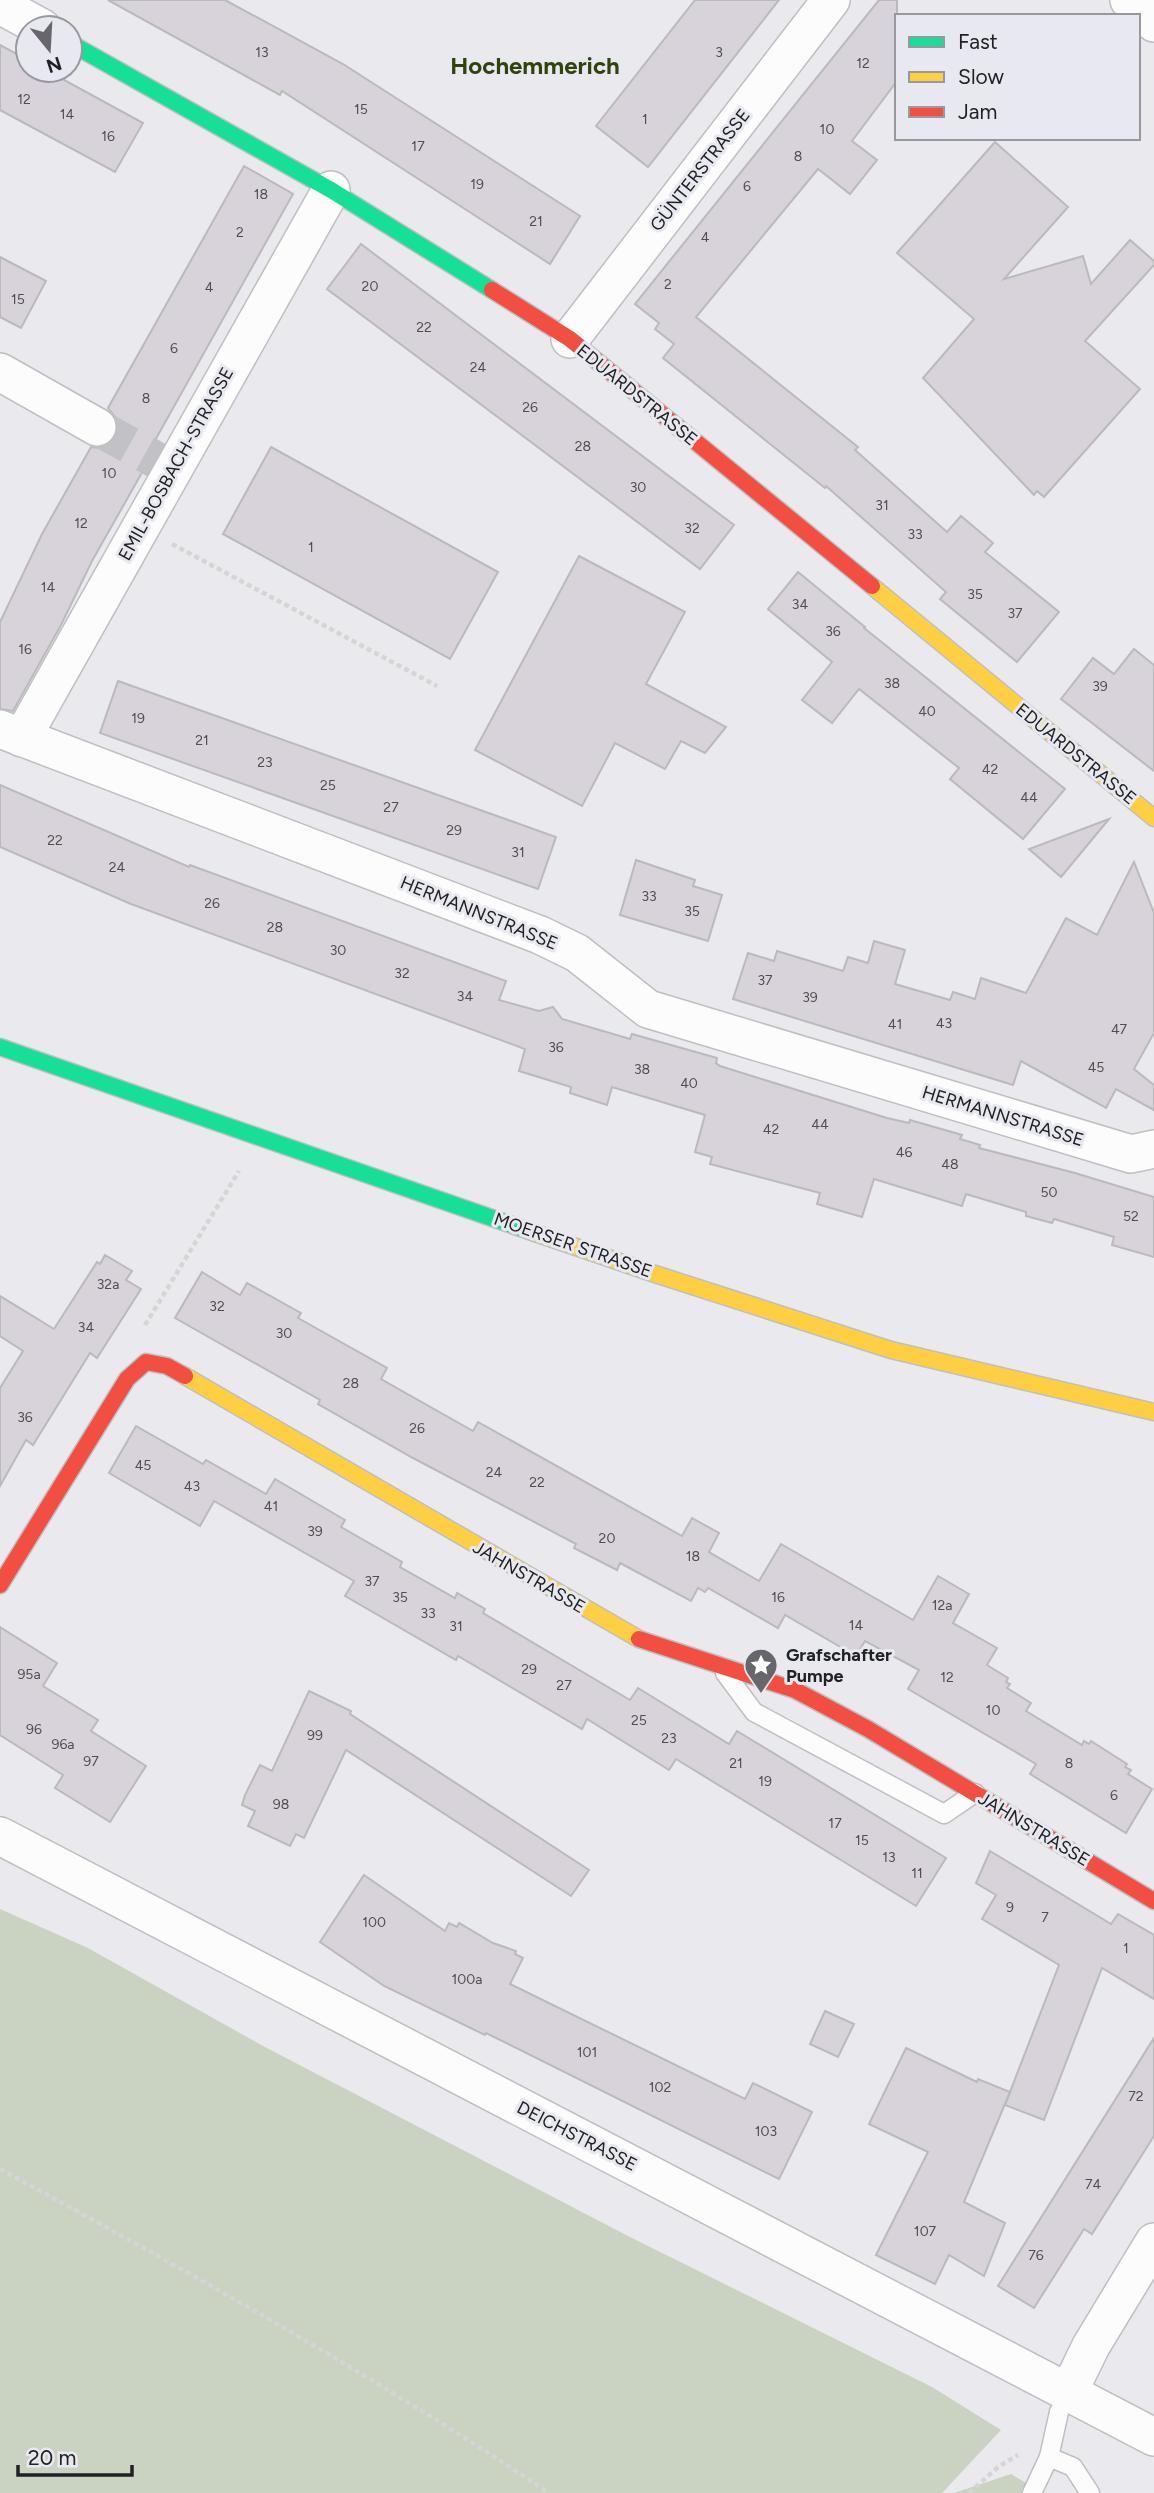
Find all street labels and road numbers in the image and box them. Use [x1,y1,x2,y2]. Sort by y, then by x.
street label: GÜNTERSTRASSE [645,104,755,236]
street label: EDUARDSTRASSE [572,340,702,450]
street label: EMIL-BOSBACH-STRASSE [114,363,238,565]
street label: EDUARDSTRASSE [1011,699,1141,809]
street label: HERMANNSTRASSE [397,871,561,955]
street label: HERMANNSTRASSE [919,1081,1087,1151]
street label: MOERSER STRASSE [491,1208,655,1282]
street label: JAHNSTRASSE [469,1536,589,1618]
street label: JAHNSTRASSE [974,1787,1094,1871]
street label: DEICHSTRASSE [513,2096,641,2176]

